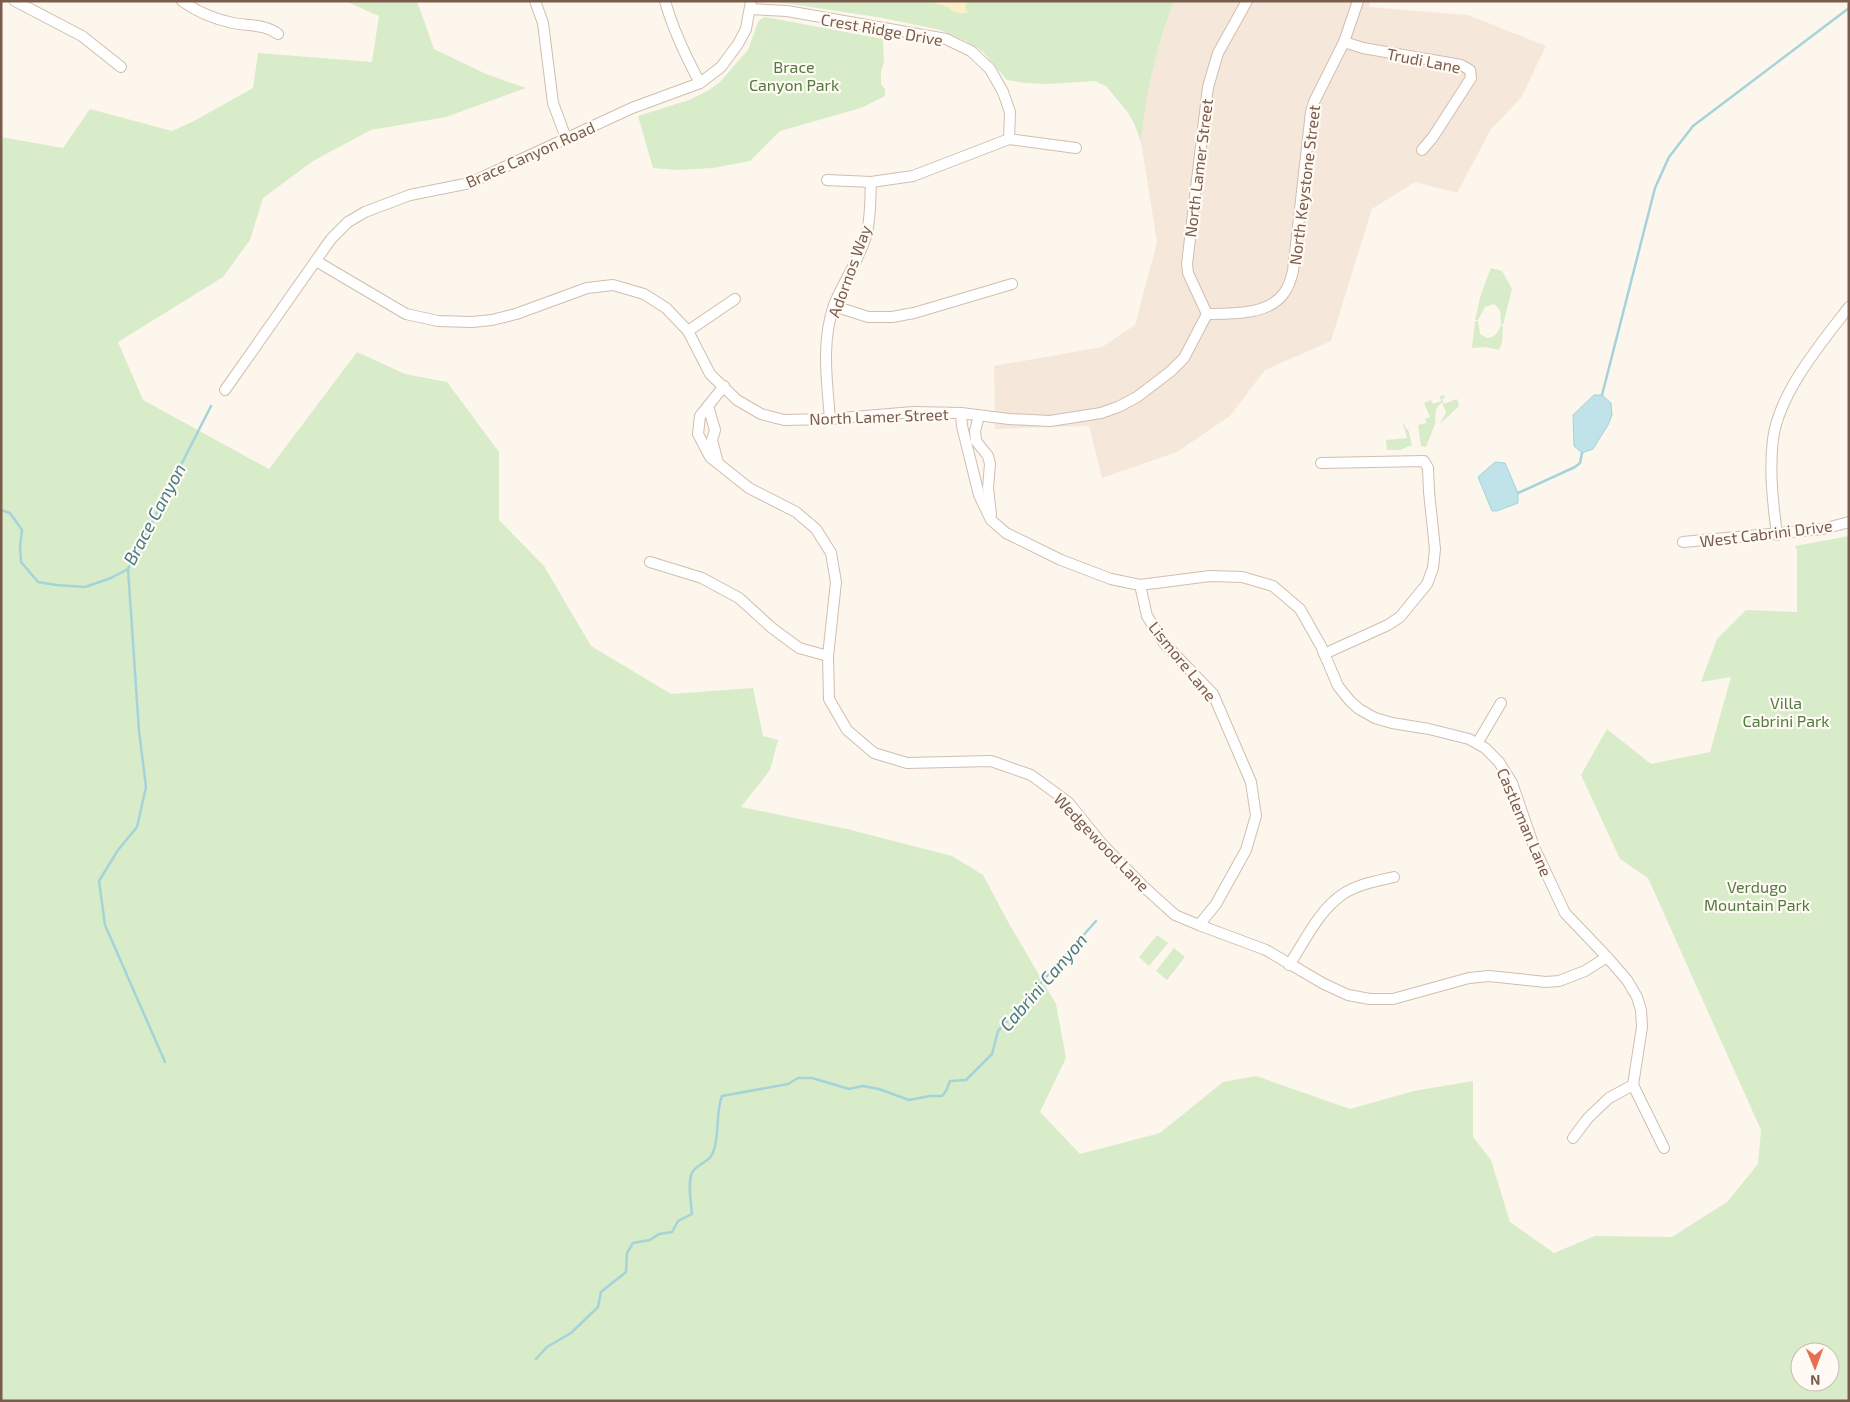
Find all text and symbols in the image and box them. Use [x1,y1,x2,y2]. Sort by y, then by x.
street label: Crest Ridge Drive [819,9,945,49]
street label: Trudi Lane [1385,44,1463,76]
park label: Brace Canyon Park [749,57,839,94]
street label: North Lamer Street [1180,98,1216,238]
street label: North Keystone Street [1285,104,1323,266]
street label: Brace Canyon Road [462,117,598,191]
street label: Adornos Way [824,222,875,320]
street label: North Lamer Street [809,404,949,428]
water label: Brace Canyon [118,459,190,569]
street label: West Cabrini Drive [1699,515,1833,551]
street label: Lismore Lane [1145,617,1221,705]
park label: Villa Cabrini Park [1743,693,1829,730]
street label: Castleman Lane [1494,765,1556,879]
street label: Wedgewood Lane [1050,789,1154,895]
park label: Verdugo Mountain Park [1704,877,1810,914]
water label: Cabrini Canyon [995,929,1091,1035]
north arrow [1790,1342,1840,1392]
text: N [1810,1372,1820,1389]

